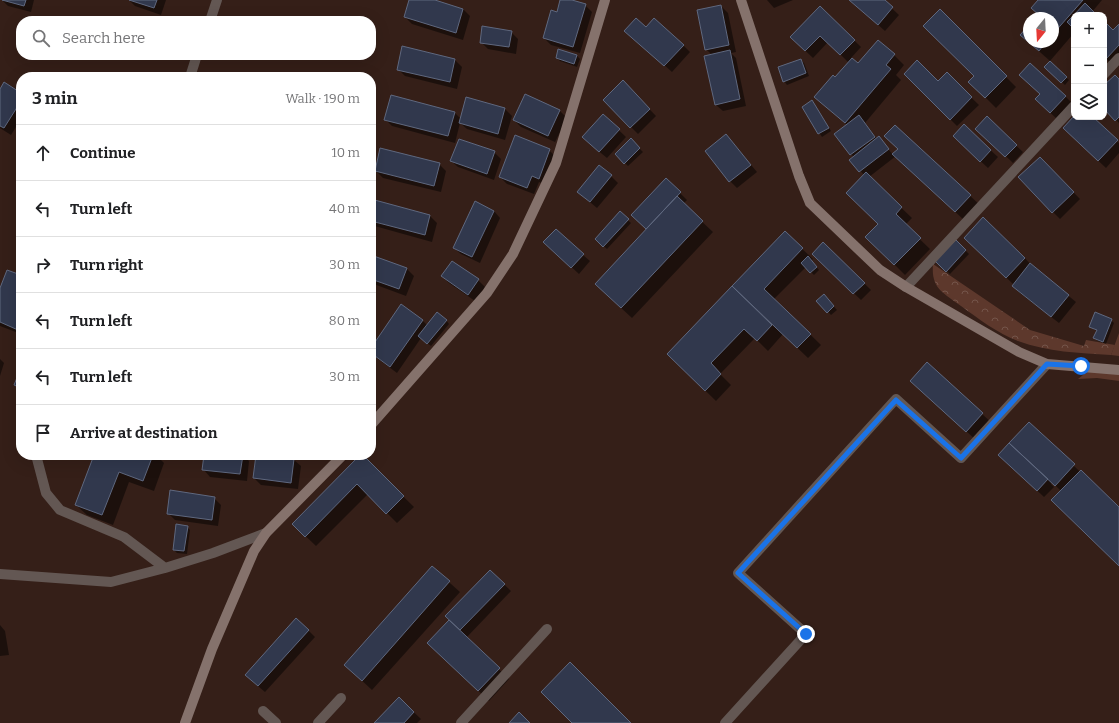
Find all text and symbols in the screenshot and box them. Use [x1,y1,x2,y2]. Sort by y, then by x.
north arrow [1023,12,1059,48]
map controls [1071,12,1107,120]
button: + [1071,12,1107,48]
search box [16,16,376,60]
icon: search [30,27,52,49]
text: Search here [62,29,145,47]
button: − [1071,48,1107,84]
button: layers [1071,84,1107,120]
text: 3 min [32,88,77,109]
text: Walk · 190 m [285,91,360,106]
icon: ahead [32,142,54,164]
text: Continue [70,144,136,162]
text: 10 m [331,145,360,160]
icon: left [32,198,54,220]
text: Turn left [70,200,132,218]
text: 40 m [329,201,360,216]
icon: right [32,254,54,276]
text: Turn right [70,256,143,274]
text: 30 m [329,257,360,272]
icon: left [32,310,54,332]
text: Turn left [70,312,132,330]
text: 80 m [329,313,360,328]
route start [1072,357,1090,375]
icon: left [32,366,54,388]
text: Turn left [70,368,132,386]
text: 30 m [329,369,360,384]
icon: arrive [32,422,54,444]
text: Arrive at destination [70,424,217,442]
route end [797,625,815,643]

